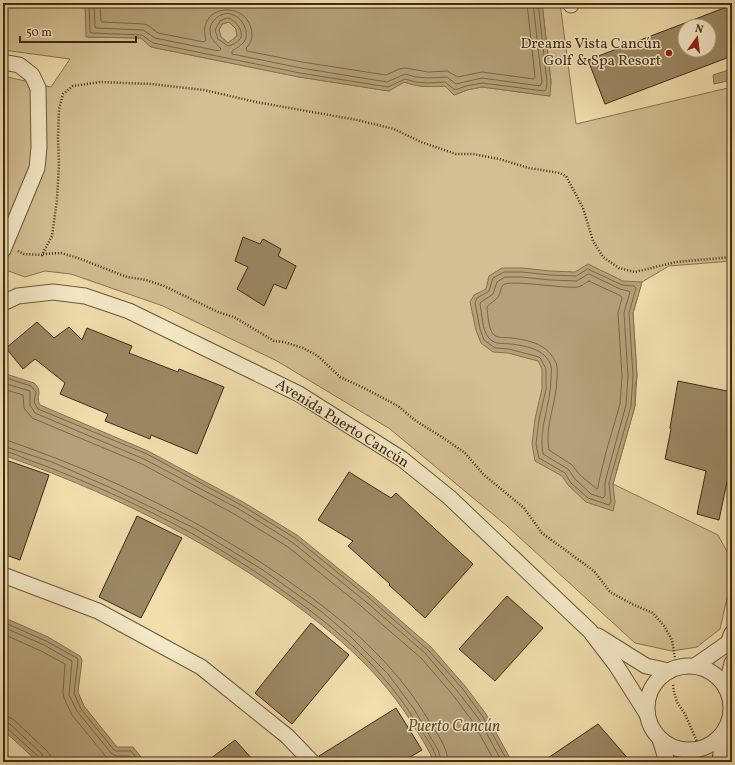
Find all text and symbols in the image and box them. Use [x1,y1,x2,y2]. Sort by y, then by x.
scale bar [20,18,136,44]
north arrow [677,18,717,58]
text: N [693,22,705,38]
text: 50 m [26,25,52,41]
place label: Dreams Vista Cancún Golf & Spa Resort [520,34,661,72]
marker: Dreams Vista Cancún Golf & Spa Resort [664,48,674,58]
street label: Avenida Puerto Cancún [271,374,413,474]
water label: Puerto Cancún [408,716,500,738]

